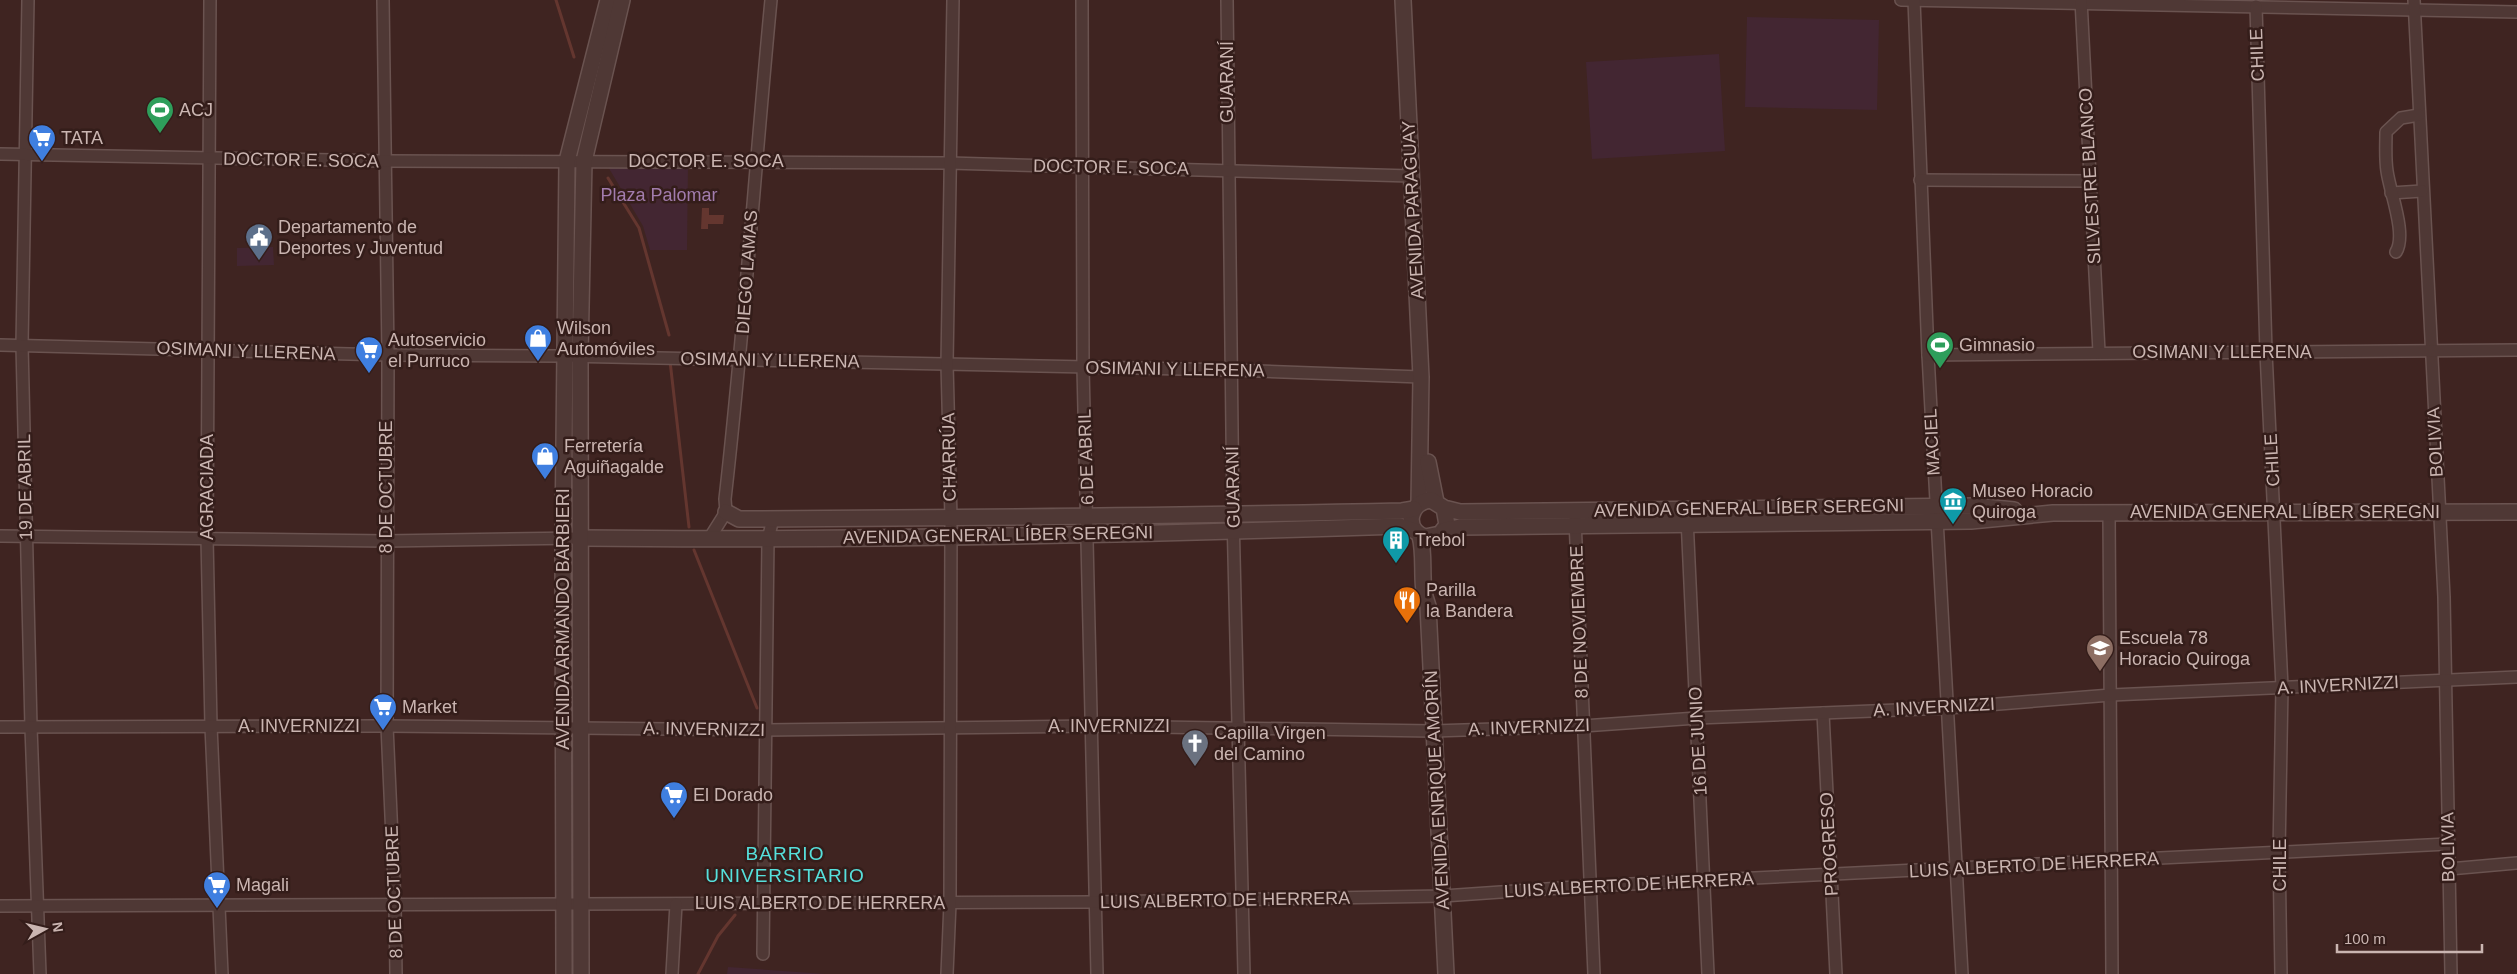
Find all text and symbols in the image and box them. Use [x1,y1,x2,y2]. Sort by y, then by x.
street label: CHILE [2246,28,2268,82]
street label: GUARANÍ [1217,41,1237,123]
street label: SILVESTRE BLANCO [2075,87,2105,265]
sports icon: ACJ [145,95,175,134]
place label: ACJ [179,100,213,120]
street label: AVENIDA PARAGUAY [1398,120,1428,300]
supermarket icon: TATA [27,123,57,162]
place label: TATA [61,128,103,148]
street label: DOCTOR E. SOCA [223,149,379,171]
street label: DOCTOR E. SOCA [628,151,784,171]
street label: DOCTOR E. SOCA [1033,156,1189,178]
park label: Plaza Palomar [600,185,718,205]
street label: DIEGO LAMAS [733,209,761,335]
place label: Departamento de Deportes y Juventud [278,217,443,258]
public building icon: Departamento de Deportes y Juventud [244,222,274,261]
place label: Wilson Automóviles [557,318,655,359]
shop icon: Wilson Automóviles [523,323,553,362]
place label: Autoservicio el Purruco [388,330,486,371]
sports icon: Gimnasio [1925,330,1955,369]
supermarket icon: Autoservicio el Purruco [354,335,384,374]
place label: Gimnasio [1959,335,2035,355]
street label: OSIMANI Y LLERENA [156,338,336,364]
street label: OSIMANI Y LLERENA [2132,342,2312,362]
street label: OSIMANI Y LLERENA [680,348,860,372]
street label: OSIMANI Y LLERENA [1085,357,1265,381]
street label: BOLIVIA [2423,407,2447,477]
street label: MACIEL [1920,408,1944,476]
street label: 6 DE ABRIL [1074,409,1098,505]
street label: CHARRÚA [937,412,960,502]
street label: 8 DE OCTUBRE [376,420,396,554]
street label: CHILE [2261,433,2283,487]
street label: 19 DE ABRIL [14,434,36,540]
street label: AGRACIADA [197,434,217,540]
place label: Ferretería Aguiñagalde [564,436,664,477]
shop icon: Ferretería Aguiñagalde [530,441,560,480]
street label: GUARANÍ [1222,446,1244,528]
place label: Museo Horacio Quiroga [1972,481,2093,522]
museum icon: Museo Horacio Quiroga [1938,486,1968,525]
street label: AVENIDA ARMANDO BARBIERI [553,488,573,750]
street label: AVENIDA GENERAL LÍBER SEREGNI [1594,495,1904,521]
street label: AVENIDA GENERAL LÍBER SEREGNI [2130,502,2440,522]
street label: AVENIDA GENERAL LÍBER SEREGNI [843,522,1153,548]
building icon: Trebol [1381,525,1411,564]
place label: Trebol [1415,530,1465,550]
street label: 8 DE NOVIEMBRE [1566,545,1592,699]
place label: Parilla la Bandera [1426,580,1514,621]
restaurant icon: Parilla la Bandera [1392,585,1422,624]
place label: Escuela 78 Horacio Quiroga [2119,628,2251,669]
school or university icon: Escuela 78 Horacio Quiroga [2085,633,2115,672]
street label: AVENIDA ENRIQUE AMORÍN [1421,670,1453,910]
street label: A. INVERNIZZI [2277,672,2399,698]
street label: 16 DE JUNIO [1685,686,1711,796]
supermarket icon: Market [368,692,398,731]
street label: A. INVERNIZZI [1873,694,1995,720]
place label: Market [402,697,457,717]
street label: A. INVERNIZZI [1468,715,1590,739]
street label: A. INVERNIZZI [238,716,360,736]
street label: A. INVERNIZZI [1048,716,1170,736]
street label: A. INVERNIZZI [643,718,765,740]
place label: Capilla Virgen del Camino [1214,723,1326,764]
church icon: Capilla Virgen del Camino [1180,728,1210,767]
supermarket icon: El Dorado [659,780,689,819]
place label: El Dorado [693,785,773,805]
street label: PROGRESO [1816,792,1842,896]
street label: BOLIVIA [2437,812,2459,882]
street label: 8 DE OCTUBRE [382,825,406,959]
street label: CHILE [2270,838,2290,892]
district label: BARRIO UNIVERSITARIO [705,843,865,886]
street label: LUIS ALBERTO DE HERRERA [1908,848,2160,882]
street label: LUIS ALBERTO DE HERRERA [1503,868,1755,902]
supermarket icon: Magali [202,870,232,909]
place label: Magali [236,875,289,895]
street label: LUIS ALBERTO DE HERRERA [1100,888,1350,912]
street label: LUIS ALBERTO DE HERRERA [695,893,945,913]
north arrow [20,904,70,954]
text: N [49,921,67,933]
scale bar [2337,922,2482,954]
text: 100 m [2344,930,2386,947]

